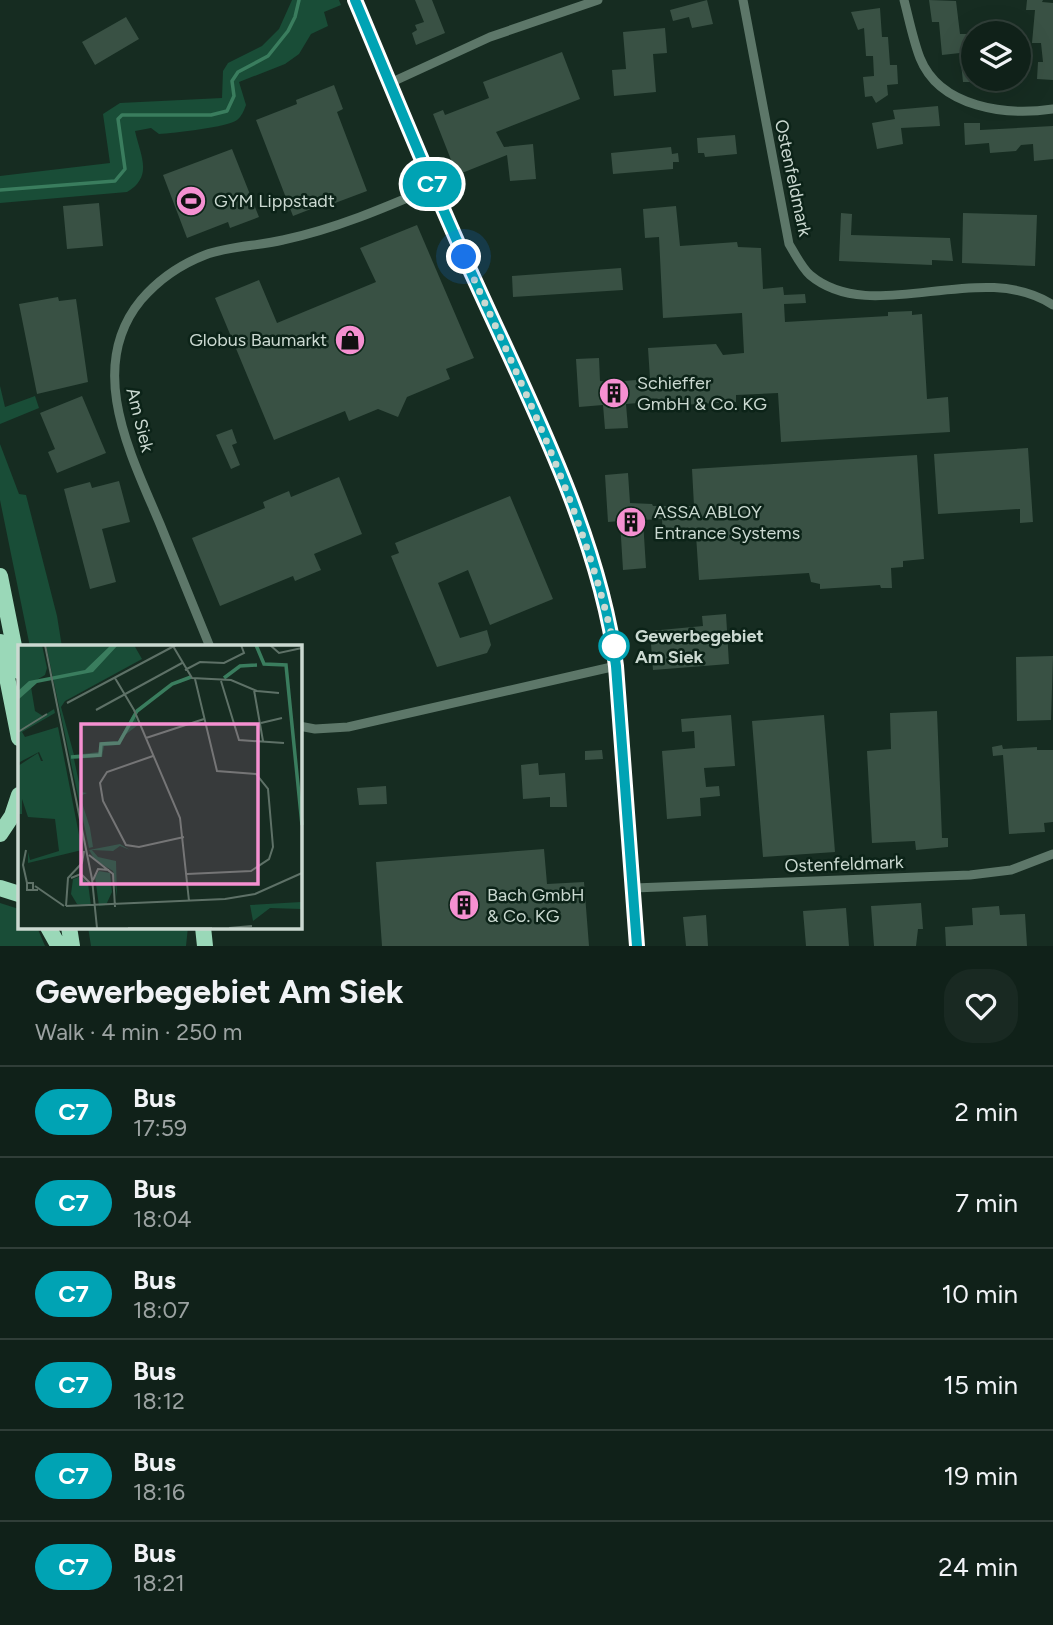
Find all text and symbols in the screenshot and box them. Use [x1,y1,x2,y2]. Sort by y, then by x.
map controls [961,21,1031,91]
button: layers [961,21,1031,91]
street label: Ostenfeldmark [770,117,816,239]
line badge: C7 [400,161,464,207]
text: C7 [417,169,447,198]
sports icon: GYM Lippstadt [174,184,208,218]
place label: GYM Lippstadt [214,190,335,212]
your location [446,239,481,274]
shop icon: Globus Baumarkt [333,323,367,357]
place label: Globus Baumarkt [189,329,327,351]
place label: Schieffer GmbH & Co. KG [637,372,767,415]
building icon: Schieffer GmbH & Co. KG [597,376,631,410]
street label: Am Siek [121,385,159,455]
place label: ASSA ABLOY Entrance Systems [654,501,800,544]
building icon: ASSA ABLOY Entrance Systems [614,505,648,539]
place label: Gewerbegebiet Am Siek [635,625,764,668]
marker: Gewerbegebiet Am Siek [599,631,629,661]
inset map [18,645,301,928]
street label: Ostenfeldmark [784,851,904,877]
place label: Bach GmbH & Co. KG [487,884,584,927]
building icon: Bach GmbH & Co. KG [447,888,481,922]
button: heart [944,969,1018,1043]
text: Gewerbegebiet Am Siek [35,972,404,1011]
text: Walk · 4 min · 250 m [35,1018,242,1046]
text: Bus [133,1082,176,1114]
text: 2 min [954,1096,1018,1128]
text: C7 [58,1097,89,1126]
text: 17:59 [133,1114,187,1142]
text: Bus [133,1173,176,1205]
text: 7 min [955,1187,1018,1219]
text: C7 [58,1188,89,1217]
text: 18:04 [133,1205,191,1233]
text: Bus [133,1264,176,1296]
text: 10 min [942,1278,1018,1310]
text: C7 [58,1279,89,1308]
text: 18:07 [133,1296,190,1324]
text: Bus [133,1355,176,1387]
text: 15 min [943,1369,1018,1401]
text: C7 [58,1370,89,1399]
text: 18:12 [133,1387,185,1415]
text: Bus [133,1446,176,1478]
text: 19 min [943,1460,1018,1492]
text: C7 [58,1461,89,1490]
text: 18:16 [133,1478,185,1506]
text: Bus [133,1537,176,1569]
text: 24 min [938,1551,1018,1583]
text: C7 [58,1552,89,1581]
text: 18:21 [133,1569,185,1597]

